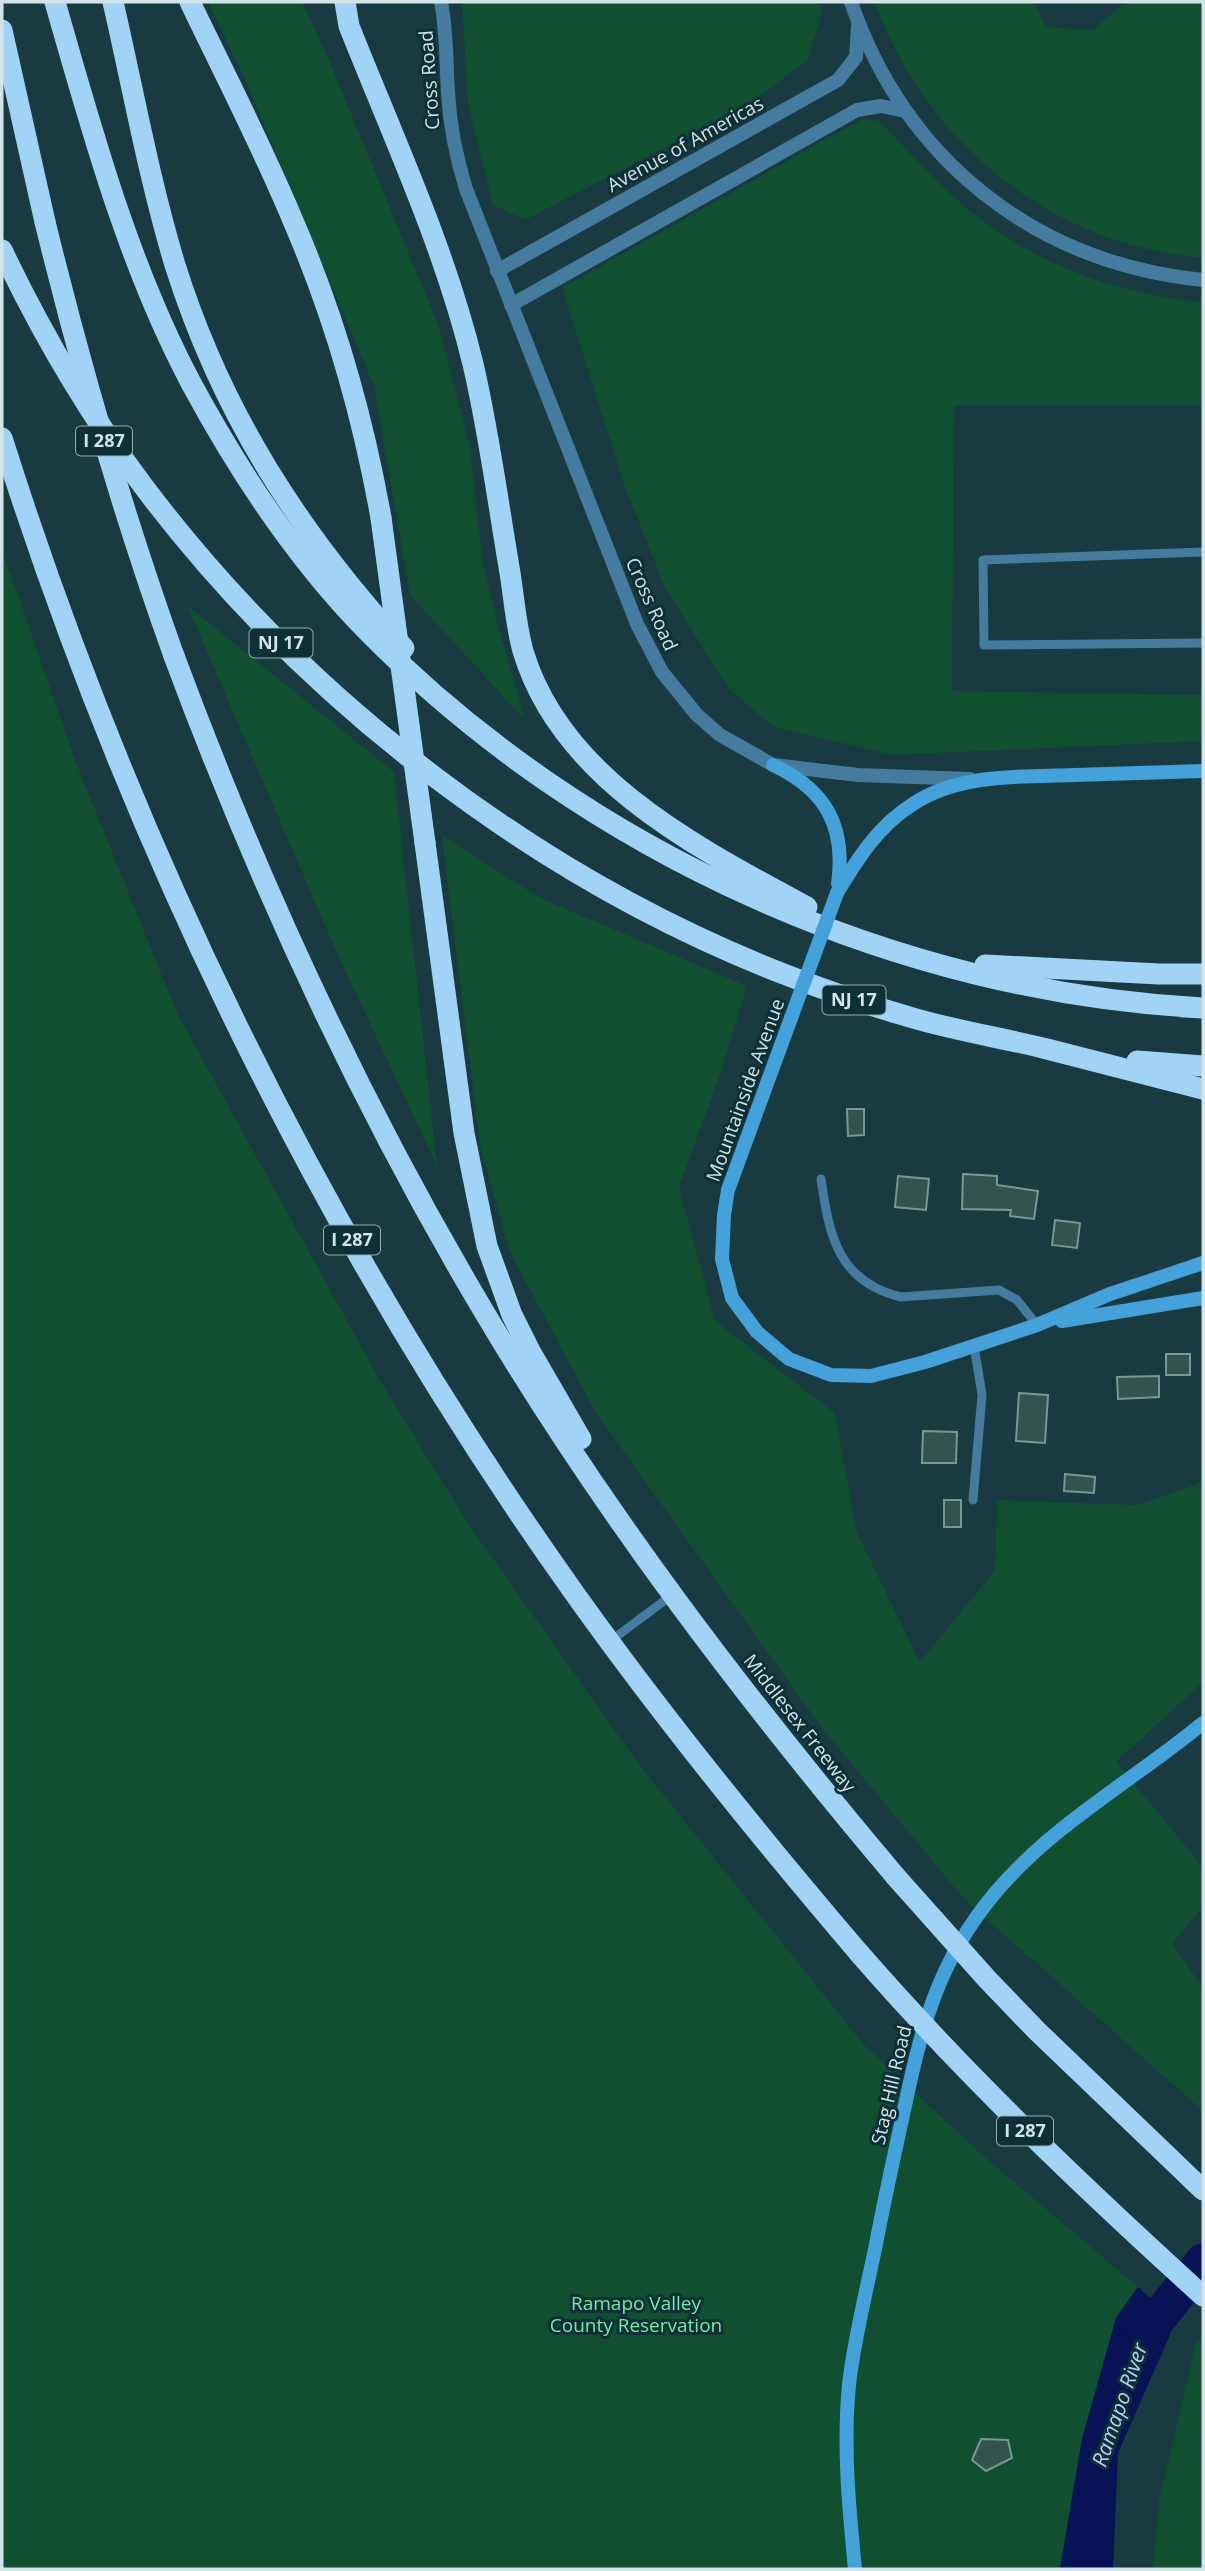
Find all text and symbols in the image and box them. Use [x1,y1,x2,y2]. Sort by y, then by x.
street label: Cross Road [413,29,445,131]
street label: Avenue of Americas [602,90,768,198]
road number: I 287 [76,426,132,456]
street label: Cross Road [620,553,684,655]
road number: NJ 17 [250,628,312,658]
road number: NJ 17 [822,986,886,1015]
street label: Mountainside Avenue [700,995,790,1185]
road number: I 287 [324,1226,380,1254]
street label: Middlesex Freeway [738,1648,863,1798]
street label: Stag Hill Road [865,2023,917,2147]
road number: I 287 [997,2116,1053,2146]
park label: Ramapo Valley County Reservation [550,2290,722,2338]
water label: Ramapo River [1085,2338,1154,2470]

